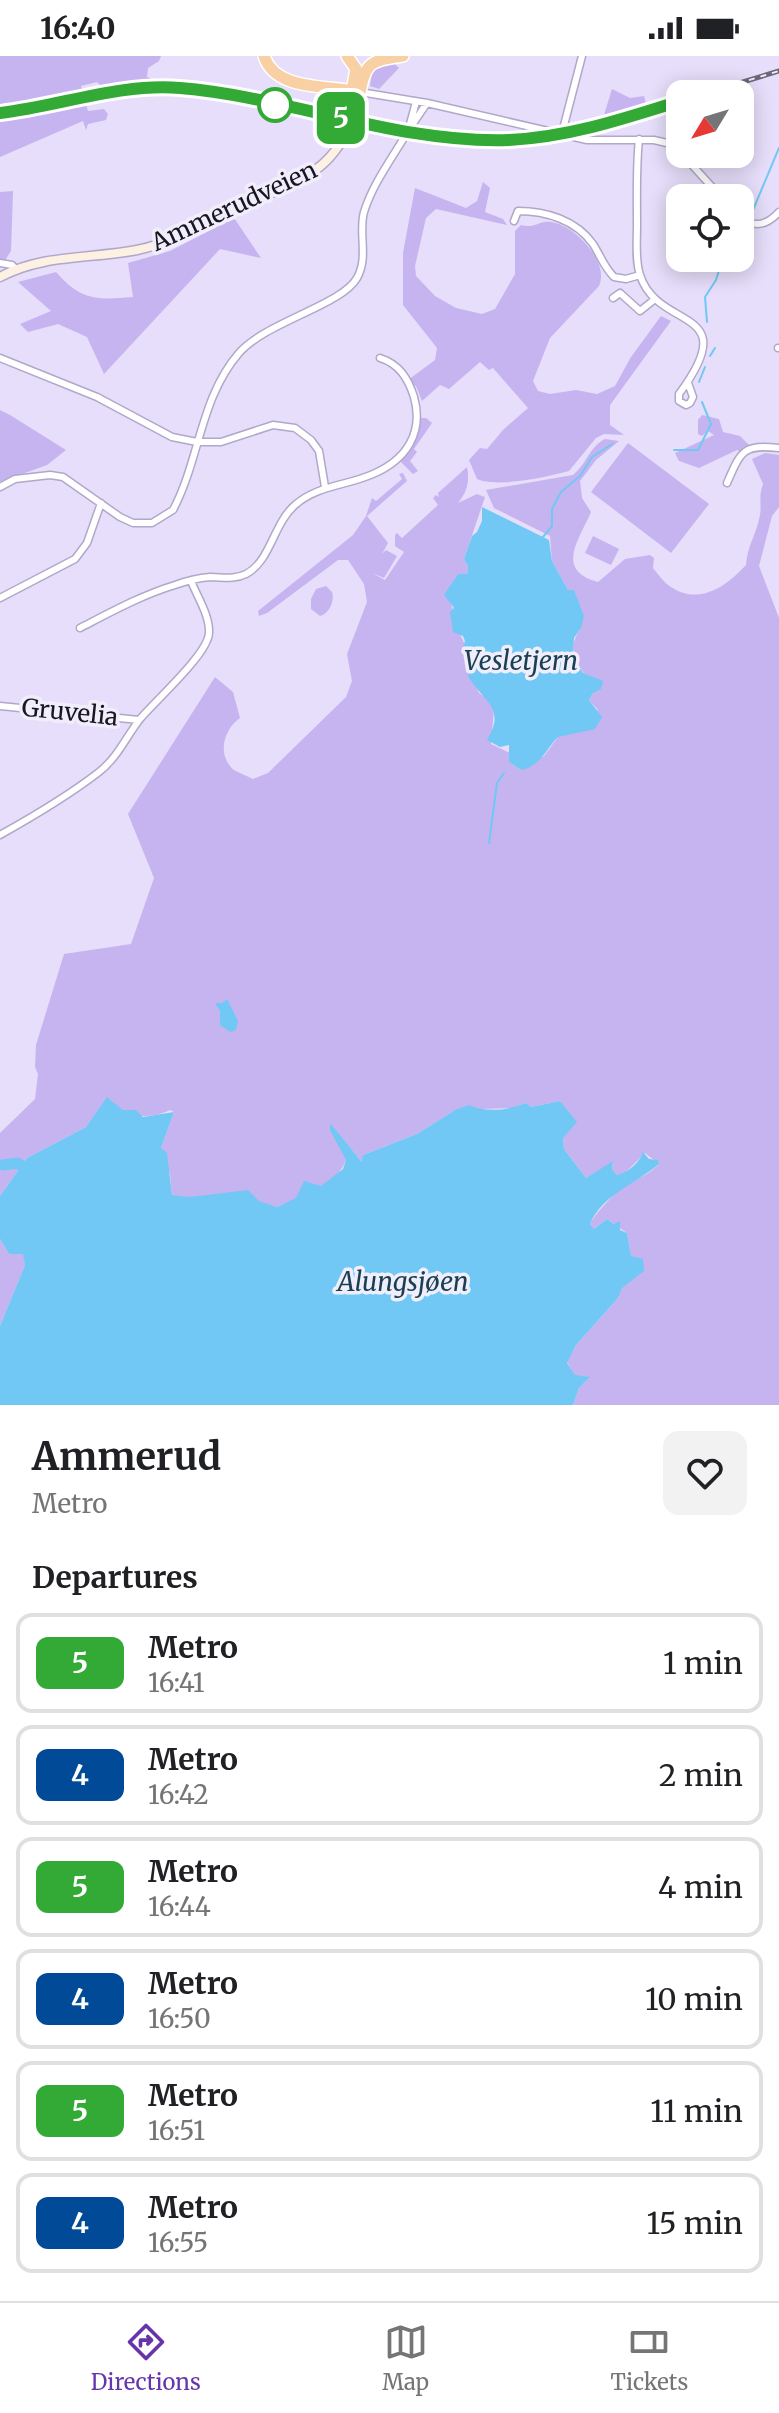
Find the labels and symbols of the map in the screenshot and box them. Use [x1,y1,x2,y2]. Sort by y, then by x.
north arrow [666,80,754,168]
unlabelled marker [258,88,292,122]
line badge: 5 [315,92,367,144]
street label: Ammerudveien [145,154,322,258]
water label: Vesletjern [464,644,578,677]
street label: Gruvelia [20,692,120,732]
water label: Alungsjøen [335,1265,469,1298]

